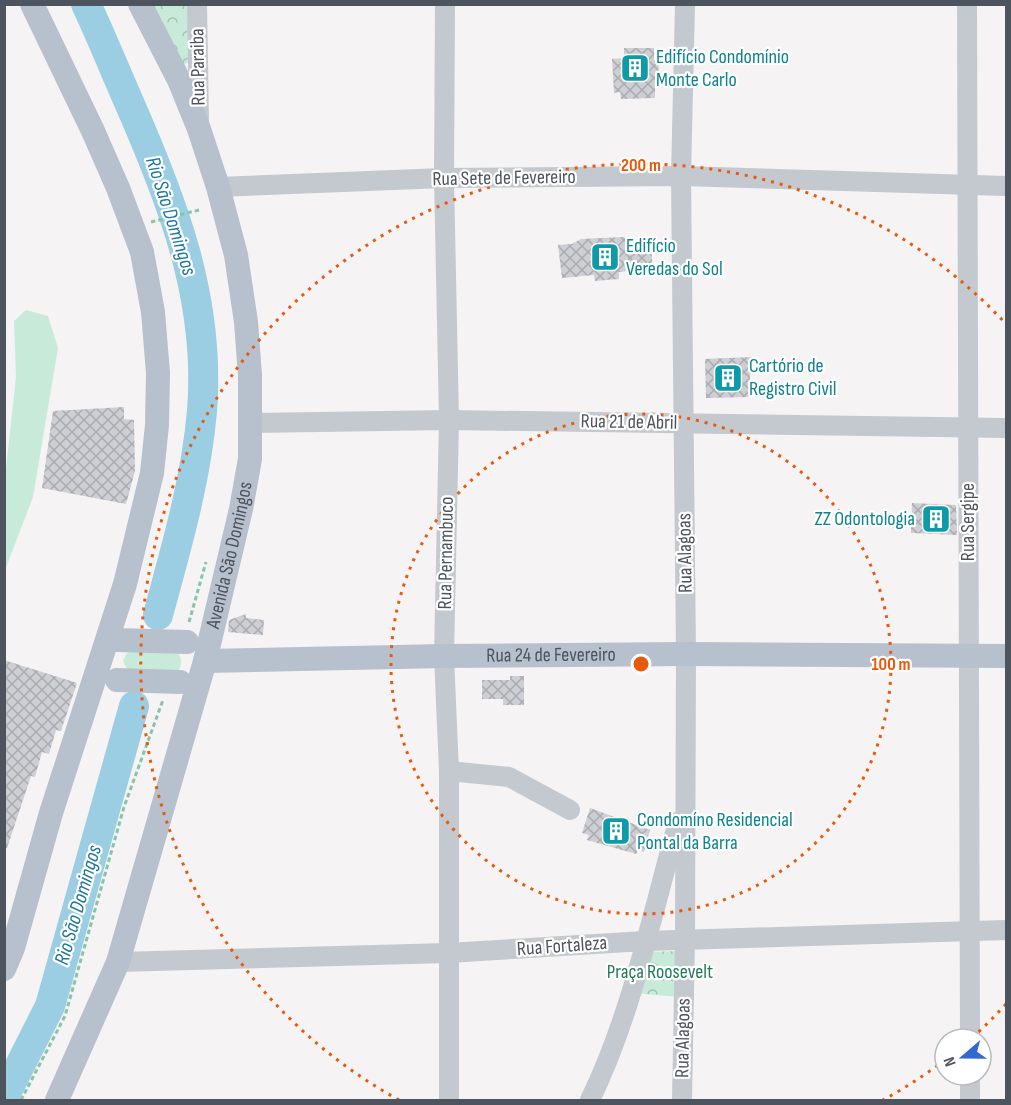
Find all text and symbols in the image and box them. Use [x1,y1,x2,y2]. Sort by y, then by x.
street label: Rua Paraiba [185,28,211,106]
place label: Edifício Condomínio Monte Carlo [656,45,789,92]
building icon: Edifício Condomínio Monte Carlo [619,52,651,84]
water label: Rio São Domingos [140,154,202,279]
text: 200 m [621,155,661,176]
street label: Rua Sete de Fevereiro [432,165,576,191]
place label: Edifício Veredas do Sol [626,234,723,281]
building icon: Edifício Veredas do Sol [589,241,621,273]
place label: Cartório de Registro Civil [749,354,837,401]
building icon: Cartório de Registro Civil [712,362,744,394]
street label: Rua 21 de Abril [580,409,678,435]
street label: Avenida São Domingos [201,480,258,632]
street label: Rua Sergipe [956,483,980,561]
street label: Rua Pernambuco [433,496,459,610]
building icon: ZZ Odontologia [920,503,952,535]
place label: ZZ Odontologia [814,507,915,531]
street label: Rua Alagoas [672,513,698,593]
street label: Rua 24 de Fevereiro [486,643,616,668]
centre of rings [631,654,651,674]
text: 100 m [872,654,911,675]
place label: Condomíno Residencial Pontal da Barra [637,808,793,855]
building icon: Condomíno Residencial Pontal da Barra [600,815,632,847]
water label: Rio São Domingos [49,842,107,968]
street label: Rua Fortaleza [516,931,608,961]
park label: Praça Roosevelt [607,960,713,984]
street label: Rua Alagoas [670,998,696,1078]
north arrow [933,1027,993,1087]
text: N [940,1054,961,1069]

